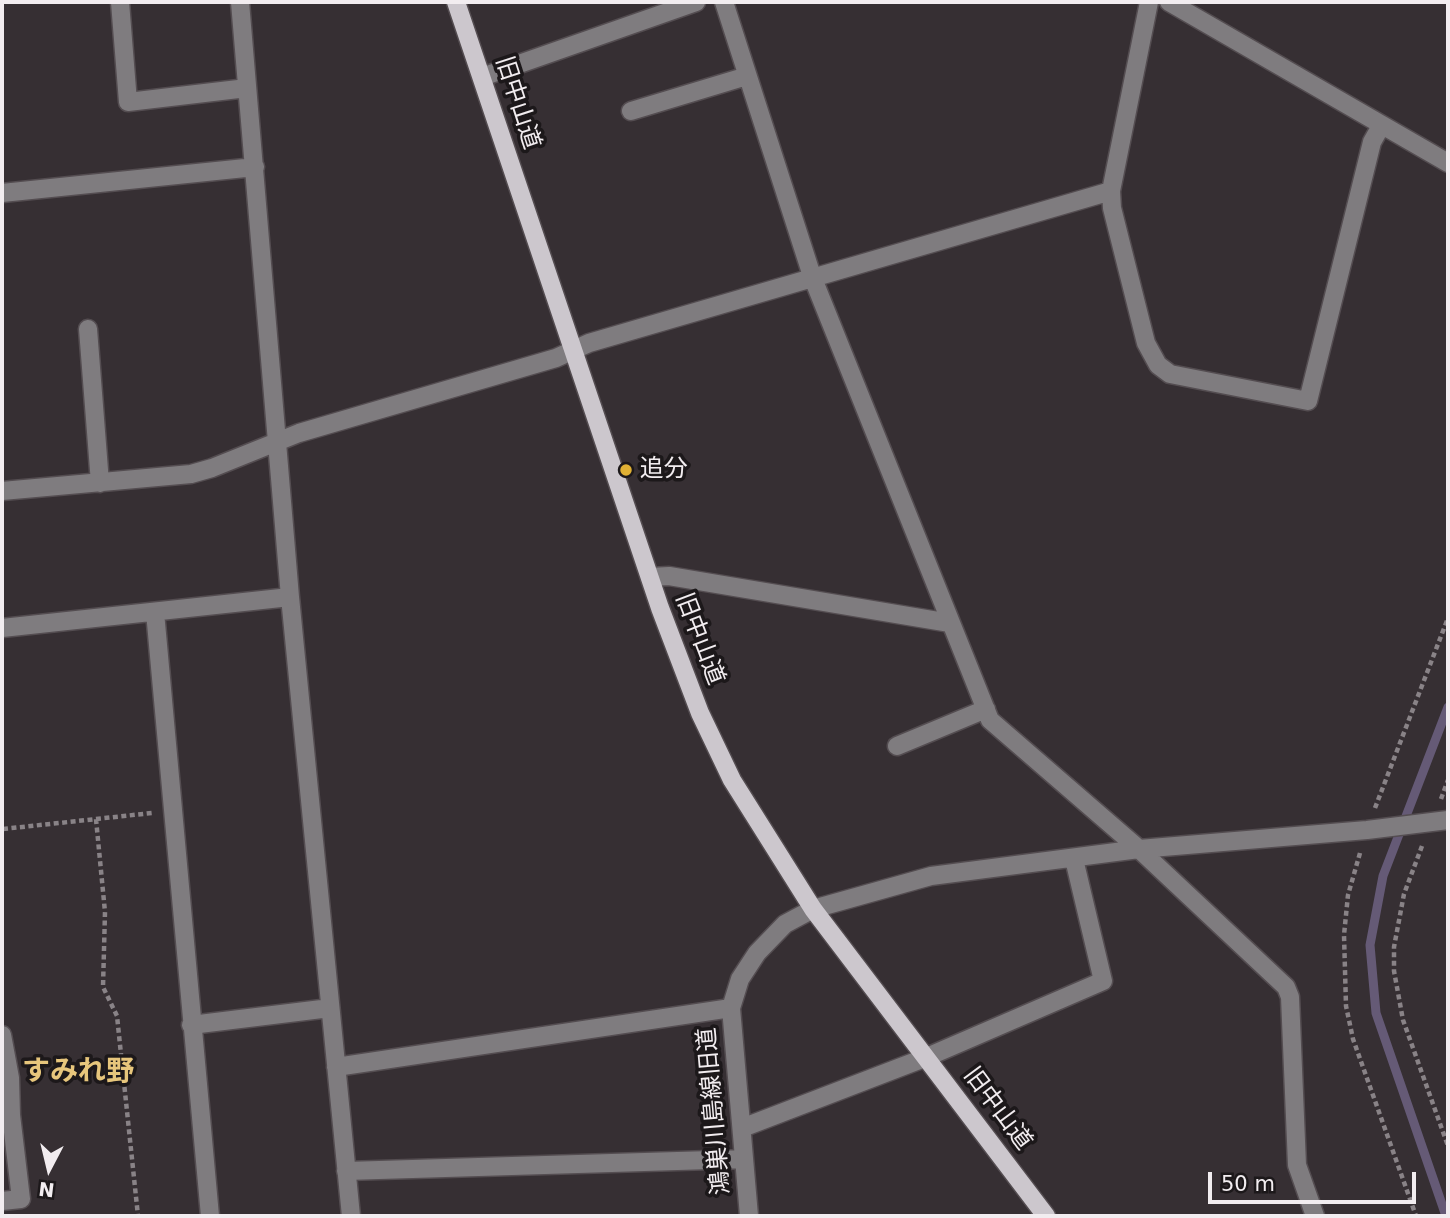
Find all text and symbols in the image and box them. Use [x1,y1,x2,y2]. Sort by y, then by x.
street label: 旧中山道 [488,53,546,153]
place label: 追分 [640,456,688,484]
marker: 追分 [618,462,634,478]
street label: 旧中山道 [668,589,730,689]
street label: 鴻巣川島線旧道 [693,1026,737,1196]
district label: すみれ野 [22,1056,134,1090]
street label: 旧中山道 [957,1062,1037,1156]
north arrow [14,1134,84,1204]
scale bar [1212,1158,1420,1202]
text: 50 m [1221,1172,1275,1196]
text: N [37,1178,56,1202]

